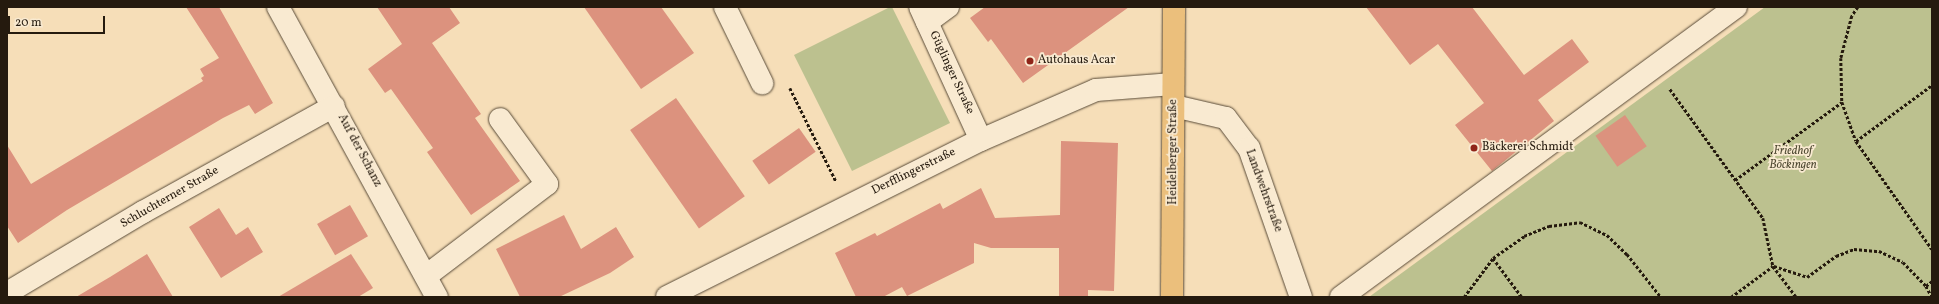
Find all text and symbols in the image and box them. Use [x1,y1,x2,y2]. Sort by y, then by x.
scale bar [10,8,107,34]
text: 20 m [15,15,42,31]
street label: Güglinger Straße [925,29,977,117]
place label: Autohaus Acar [1038,54,1115,68]
marker: Autohaus Acar [1025,56,1035,66]
street label: Heidelberger Straße [1167,99,1181,205]
street label: Auf der Schanz [334,113,384,189]
place label: Bäckerei Schmidt [1482,141,1573,155]
marker: Bäckerei Schmidt [1469,143,1479,153]
street label: Derfflingerstraße [870,145,958,199]
park label: Friedhof Böckingen [1769,145,1817,173]
street label: Landwehrstraße [1241,148,1285,234]
street label: Schluchterner Straße [118,164,222,232]

